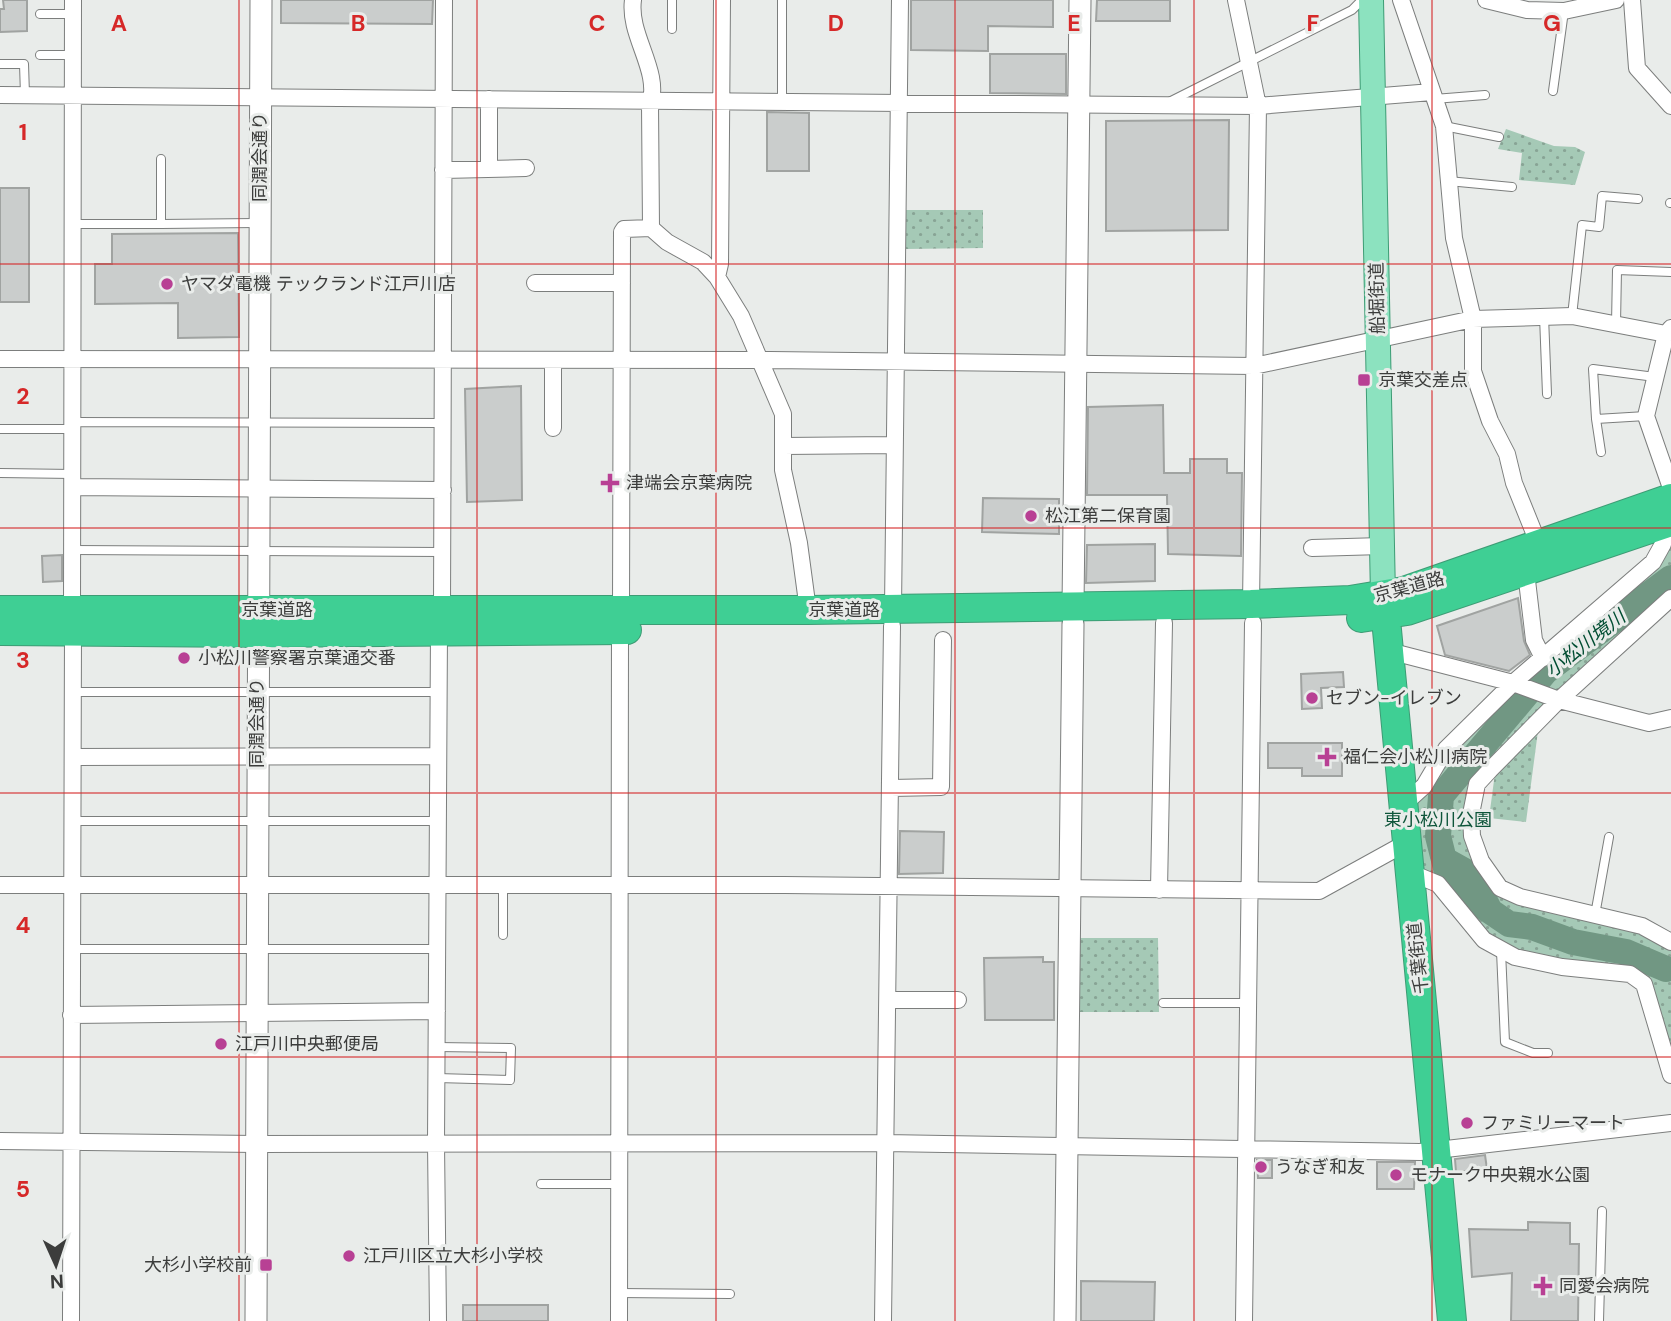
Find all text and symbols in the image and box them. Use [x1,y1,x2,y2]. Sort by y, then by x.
text: A [111,8,127,38]
text: B [351,8,365,38]
text: C [589,8,605,38]
text: D [828,8,844,38]
text: E [1067,8,1081,38]
text: F [1307,8,1320,38]
text: G [1543,8,1561,38]
street label: 同潤会通り [248,112,272,202]
text: 1 [19,117,27,147]
street label: 船堀街道 [1364,262,1390,334]
place label: ヤマダ電機 テックランド江戸川店 [181,272,456,296]
marker: ヤマダ電機 テックランド江戸川店 [159,276,175,292]
place label: 京葉交差点 [1378,368,1468,392]
marker: 京葉交差点 [1356,372,1372,388]
text: 2 [16,381,30,411]
place label: 津端会京葉病院 [626,471,752,495]
marker: 津端会京葉病院 [600,473,620,493]
place label: 松江第二保育園 [1045,504,1171,528]
marker: 松江第二保育園 [1023,508,1039,524]
street label: 京葉道路 [1371,566,1447,608]
street label: 京葉道路 [241,598,313,622]
street label: 京葉道路 [808,598,880,622]
water label: 小松川境川 [1540,603,1632,682]
text: 3 [16,645,30,675]
place label: 小松川警察署京葉通交番 [198,646,396,670]
marker: 小松川警察署京葉通交番 [176,650,192,666]
street label: 同潤会通り [245,678,269,768]
place label: セブン-イレブン [1326,686,1462,710]
marker: セブン-イレブン [1304,690,1320,706]
place label: 福仁会小松川病院 [1343,745,1487,769]
marker: 福仁会小松川病院 [1317,747,1337,767]
park label: 東小松川公園 [1384,808,1492,832]
text: 4 [16,910,31,940]
street label: 千葉街道 [1402,921,1434,995]
place label: 江戸川中央郵便局 [235,1032,379,1056]
marker: 江戸川中央郵便局 [213,1036,229,1052]
place label: ファミリーマート [1481,1111,1625,1135]
marker: ファミリーマート [1459,1115,1475,1131]
place label: うなぎ和友 [1275,1155,1365,1179]
marker: うなぎ和友 [1253,1159,1269,1175]
place label: モナーク中央親水公園 [1410,1163,1590,1187]
marker: モナーク中央親水公園 [1388,1167,1404,1183]
text: 5 [16,1174,30,1204]
north arrow [21,1230,91,1300]
place label: 江戸川区立大杉小学校 [363,1244,543,1268]
marker: 江戸川区立大杉小学校 [341,1248,357,1264]
place label: 大杉小学校前 [144,1253,252,1277]
marker: 大杉小学校前 [258,1257,274,1273]
text: N [49,1269,64,1294]
place label: 同愛会病院 [1559,1274,1649,1298]
marker: 同愛会病院 [1533,1276,1553,1296]

